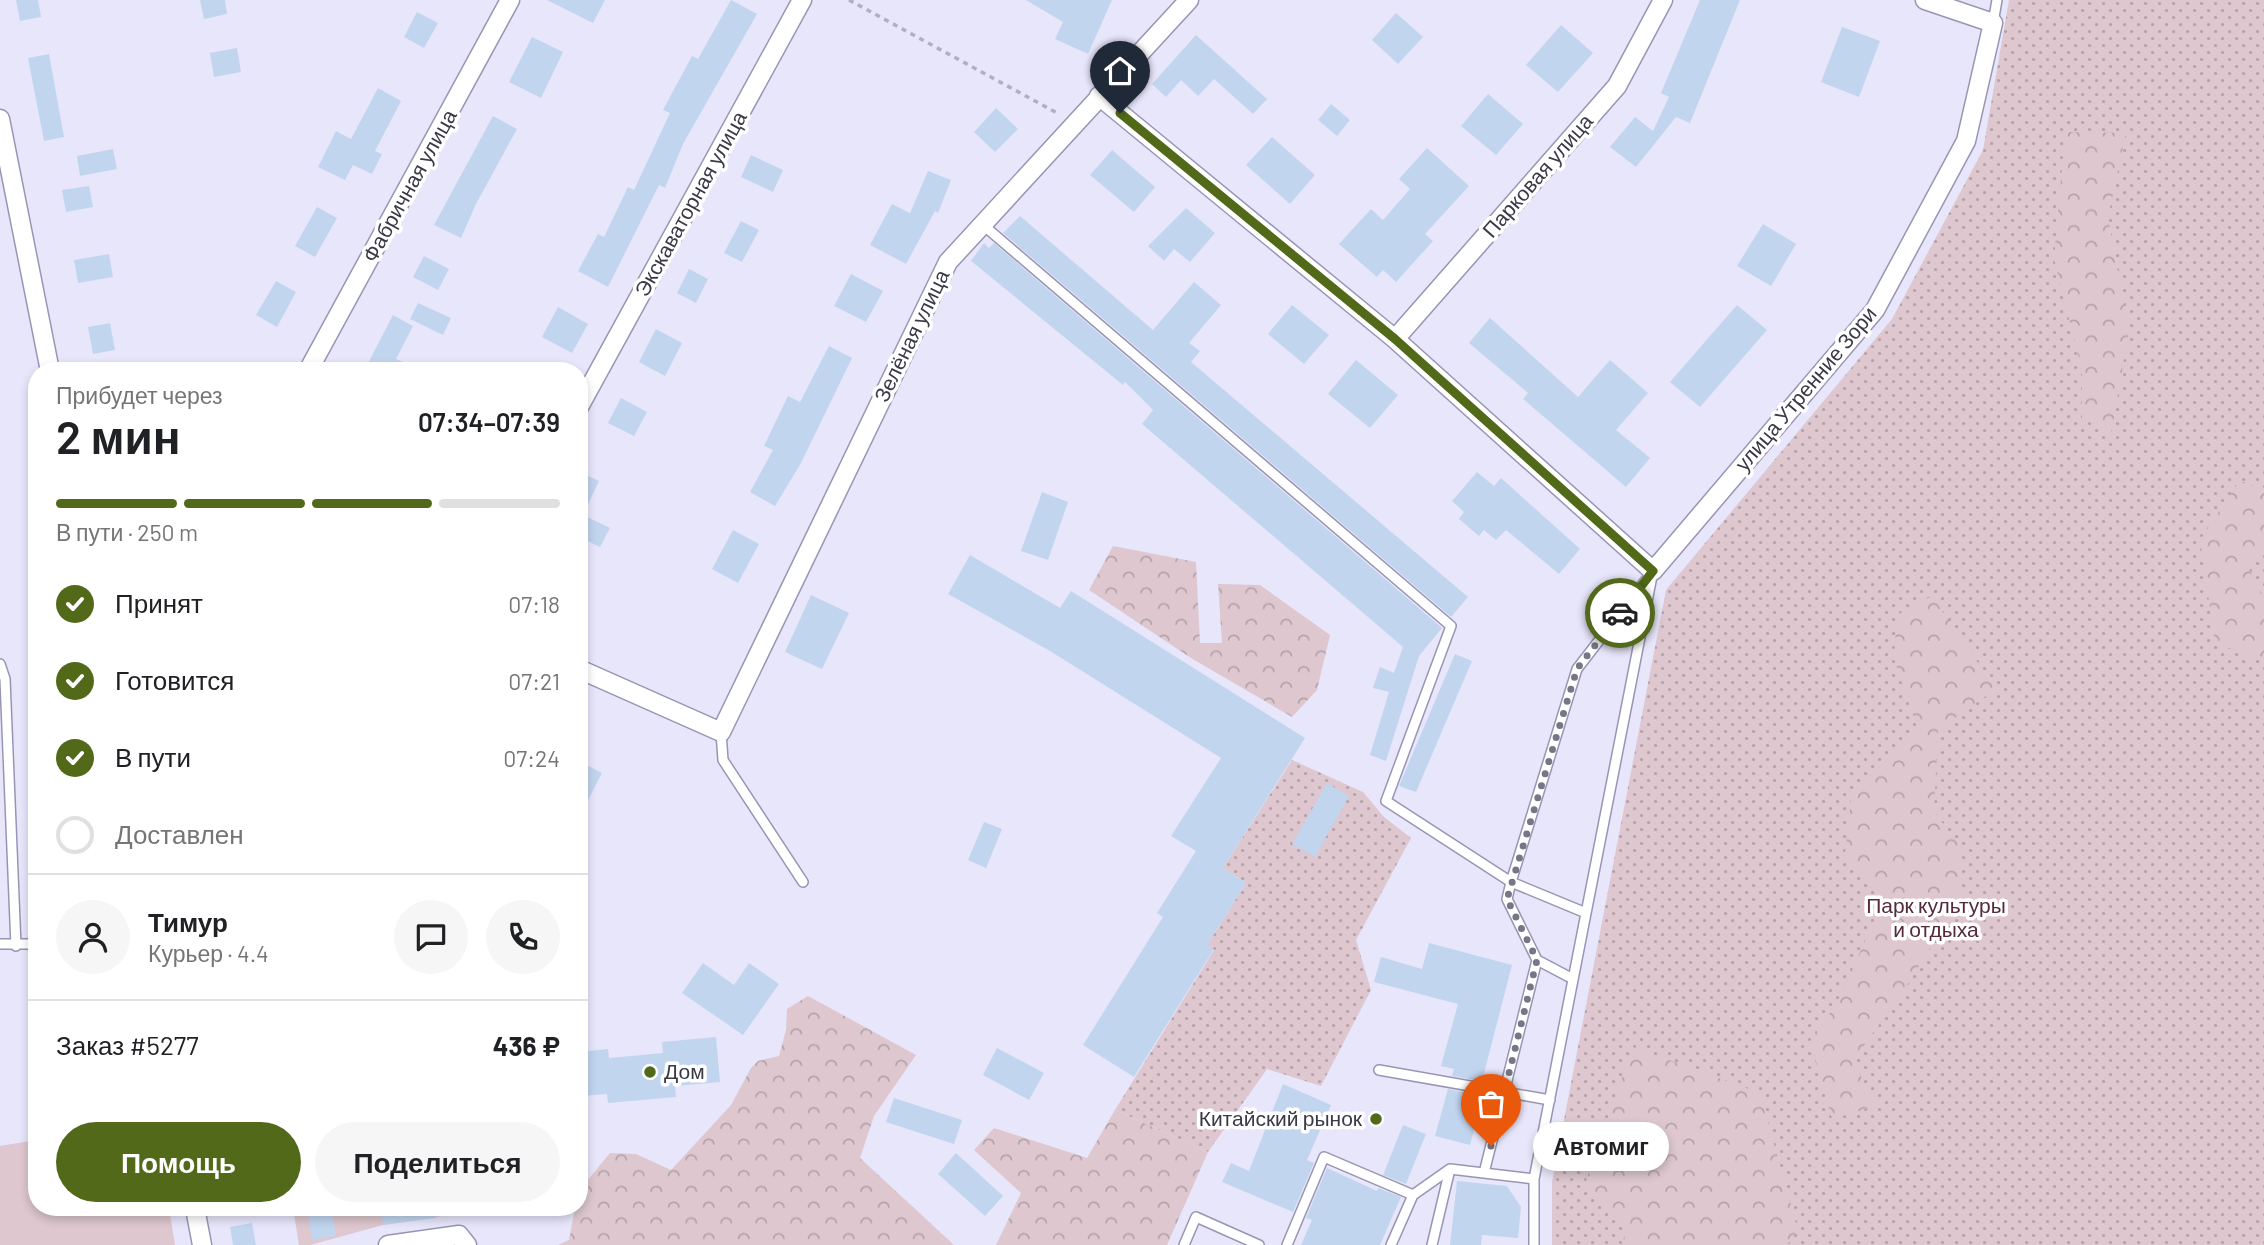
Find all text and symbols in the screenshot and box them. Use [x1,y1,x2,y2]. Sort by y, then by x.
pin [1090,41,1150,113]
icon: home [1101,52,1139,90]
street label: Фабричная улица [356,104,461,266]
street label: Экскаваторная улица [628,106,751,300]
street label: Парковая улица [1476,108,1598,242]
street label: Зелёная улица [868,265,954,406]
street label: улица Утренние Зори [1729,301,1881,475]
text: Прибудет через [56,381,223,409]
text: 07:34–07:39 [418,406,560,437]
text: 2 мин [56,408,181,463]
text: В пути · 250 m [56,518,198,546]
courier [1585,578,1655,648]
icon: check [56,585,94,623]
text: Принят [115,587,203,618]
text: 07:18 [508,590,560,618]
icon: car [1601,594,1639,632]
icon: check [56,662,94,700]
text: Готовится [115,664,234,695]
text: 07:21 [508,667,560,695]
icon: check [56,739,94,777]
text: В пути [115,741,191,772]
text: 07:24 [503,744,560,772]
text: Доставлен [115,818,244,849]
park label: Парк культуры и отдыха [1866,892,2006,941]
button: person [56,900,130,974]
button: chat [394,900,468,974]
button: phone [486,900,560,974]
text: Тимур [148,906,228,937]
text: Курьер · 4.4 [148,939,269,967]
text: Заказ #5277 [56,1029,198,1060]
text: 436 ₽ [493,1030,560,1061]
place label: Дом [664,1058,705,1083]
marker: Дом [642,1064,658,1080]
pin [1461,1074,1521,1146]
icon: bag [1472,1085,1510,1123]
place label: Китайский рынок [1199,1105,1363,1130]
marker: Китайский рынок [1368,1111,1384,1127]
button: Помощь [56,1122,301,1202]
button: Поделиться [315,1122,560,1202]
callout: Автомиг [1533,1122,1670,1170]
text: Автомиг [1553,1132,1649,1160]

